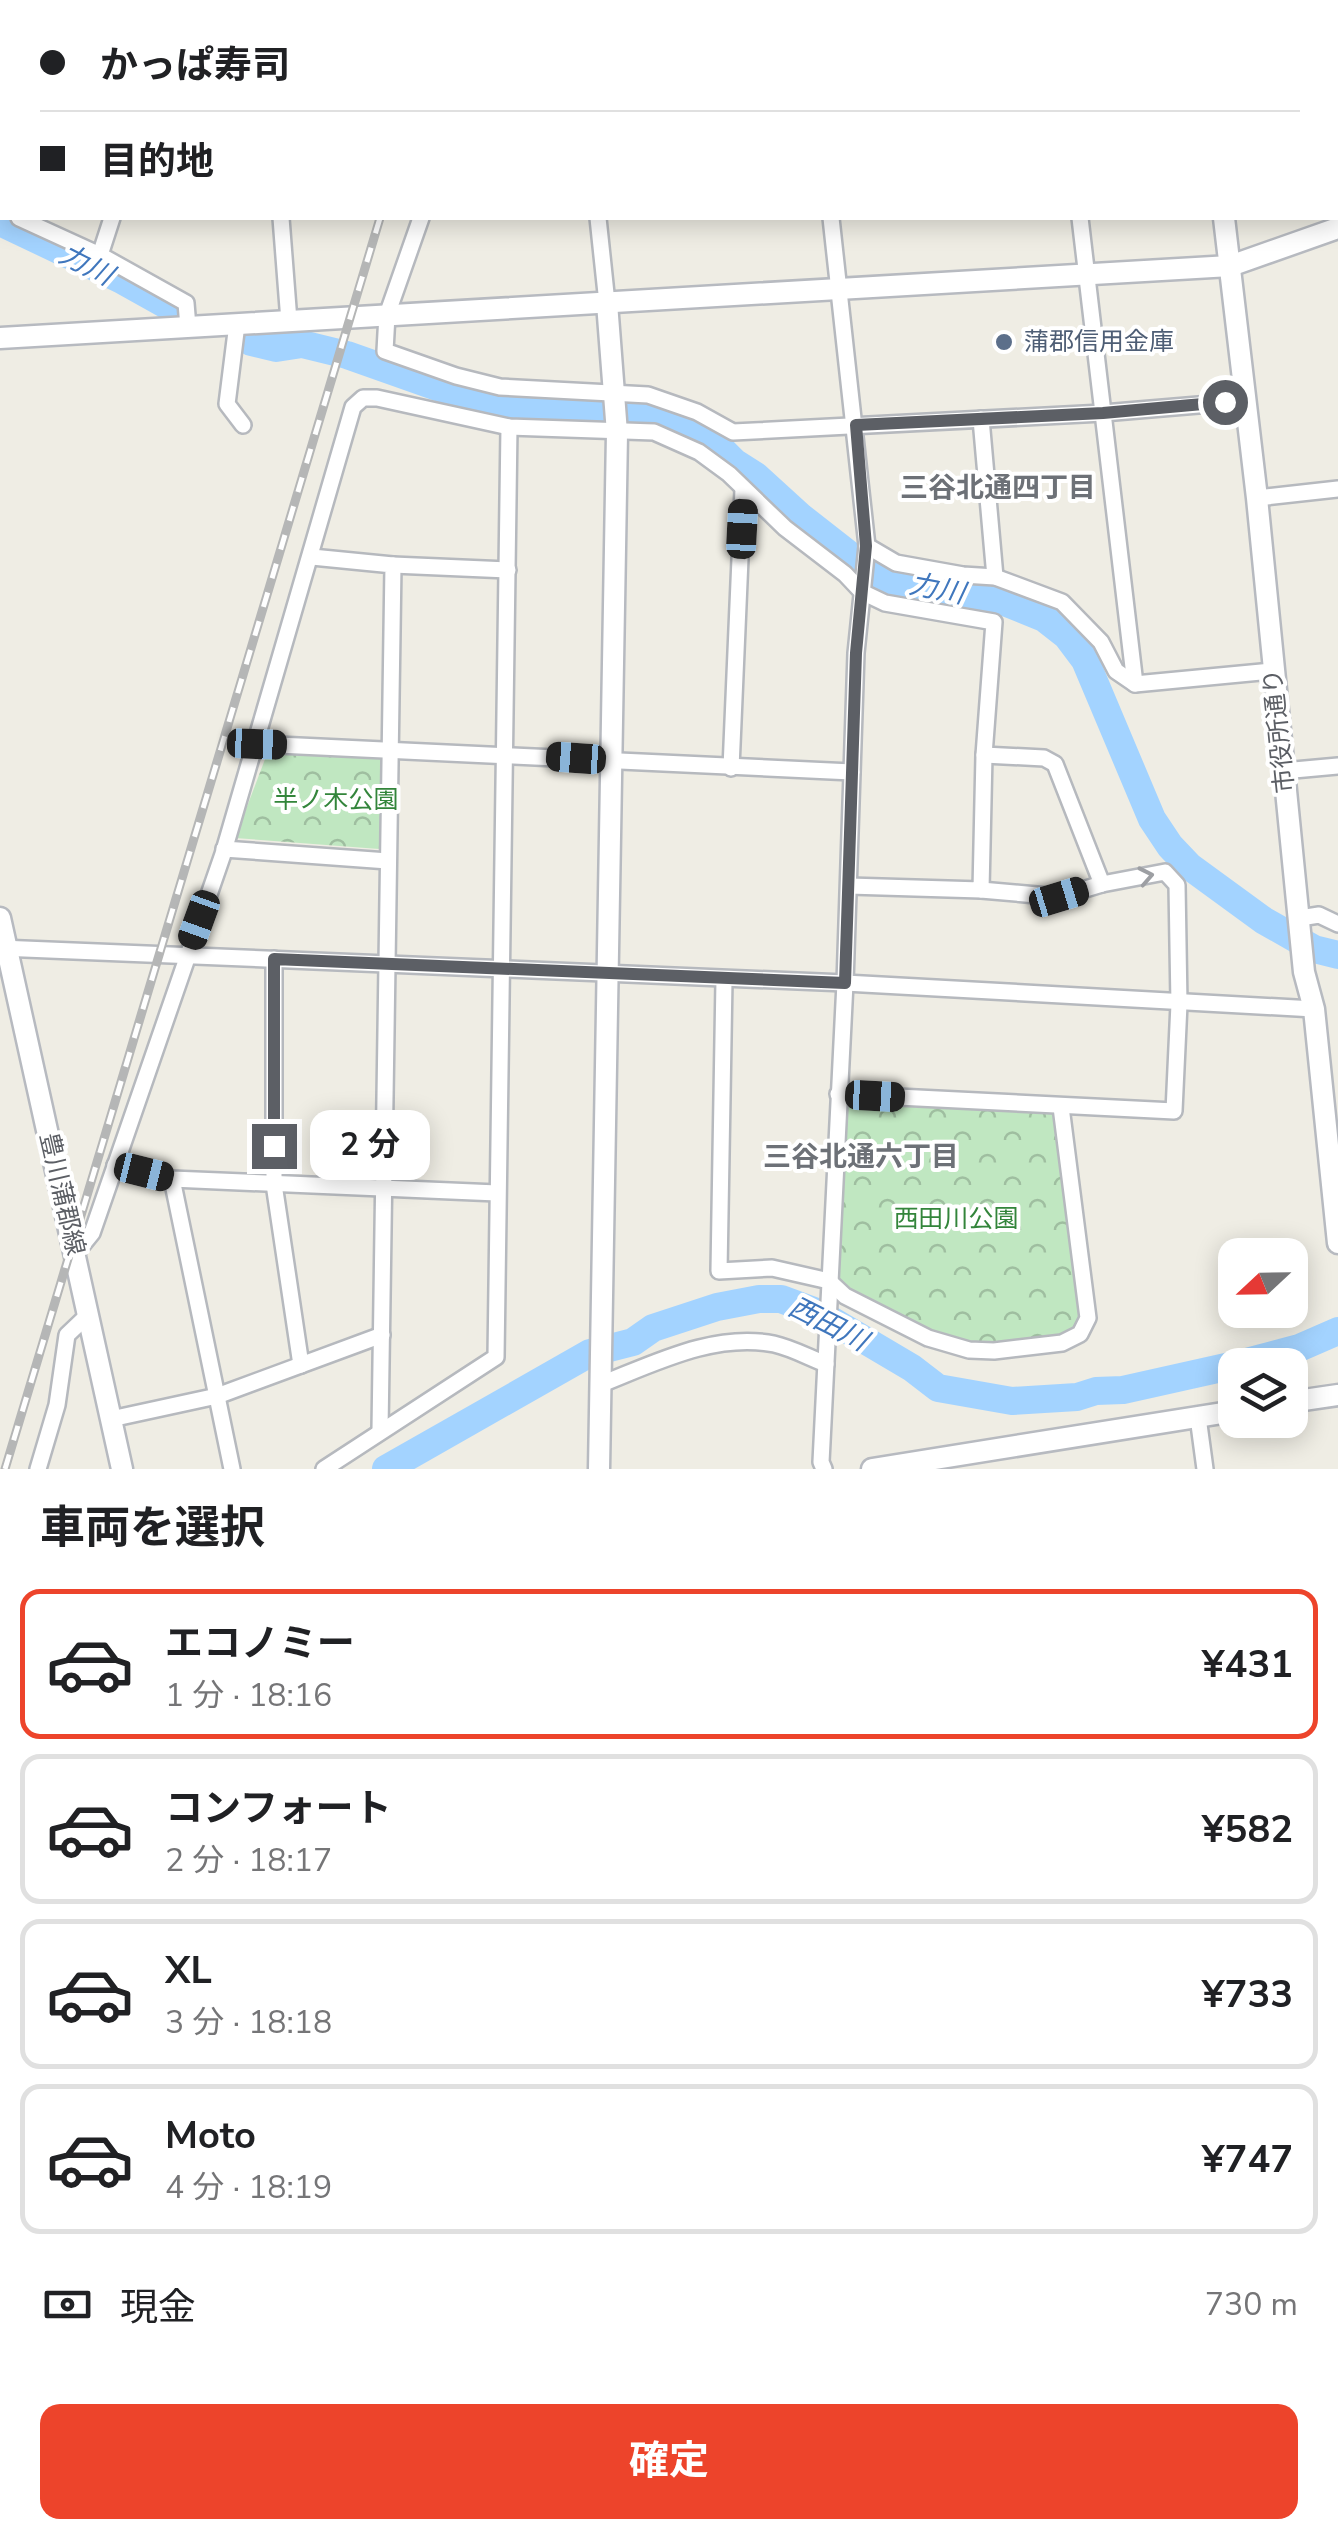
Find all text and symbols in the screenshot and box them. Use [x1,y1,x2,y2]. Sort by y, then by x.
text: かっぱ寿司 [100,40,290,91]
text: 目的地 [100,136,214,187]
water label: 力川 [52,235,122,296]
place label: 蒲郡信用金庫 [1024,325,1174,359]
marker: 蒲郡信用金庫 [993,331,1015,353]
route start [1203,380,1248,425]
district label: 三谷北通四丁目 [900,469,1096,507]
car [725,498,759,560]
water label: 力川 [906,565,971,614]
street label: 市役所通り [1256,667,1302,795]
car [226,728,288,760]
car [545,741,607,775]
park label: 半ノ木公園 [273,783,399,817]
one-way arrow [1137,866,1154,887]
car [1026,874,1092,920]
car [175,887,223,953]
car [844,1079,906,1113]
callout: 2 分 [309,1111,429,1181]
text: 2 分 [340,1123,400,1166]
route end [252,1124,297,1169]
street label: 豊川蒲郡線 [31,1129,93,1259]
district label: 三谷北通六丁目 [763,1138,959,1176]
car [111,1150,177,1194]
park label: 西田川公園 [893,1202,1019,1236]
north arrow [1218,1238,1308,1328]
map controls [1218,1238,1308,1438]
water label: 西田川 [782,1288,877,1361]
button: layers [1218,1348,1308,1438]
text: 車両を選択 [40,1498,265,1559]
text: エコノミー [165,1618,355,1669]
icon: car [45,1619,135,1709]
text: ¥431 [1202,1639,1293,1690]
text: 1 分 · 18:16 [165,1674,332,1717]
text: コンフォート [165,1783,392,1834]
icon: car [45,1784,135,1874]
text: ¥582 [1202,1804,1293,1855]
text: 2 分 · 18:17 [165,1839,332,1882]
text: XL [165,1945,212,1996]
icon: car [45,1949,135,2039]
text: ¥733 [1202,1969,1293,2020]
text: 3 分 · 18:18 [165,2001,332,2044]
text: Moto [165,2110,256,2161]
icon: car [45,2114,135,2204]
text: ¥747 [1202,2134,1293,2185]
text: 4 分 · 18:19 [165,2166,332,2209]
icon: cash [40,2277,95,2332]
text: 現金 [120,2282,196,2333]
text: 730 m [1205,2283,1298,2326]
button: 確定 [40,2404,1298,2519]

